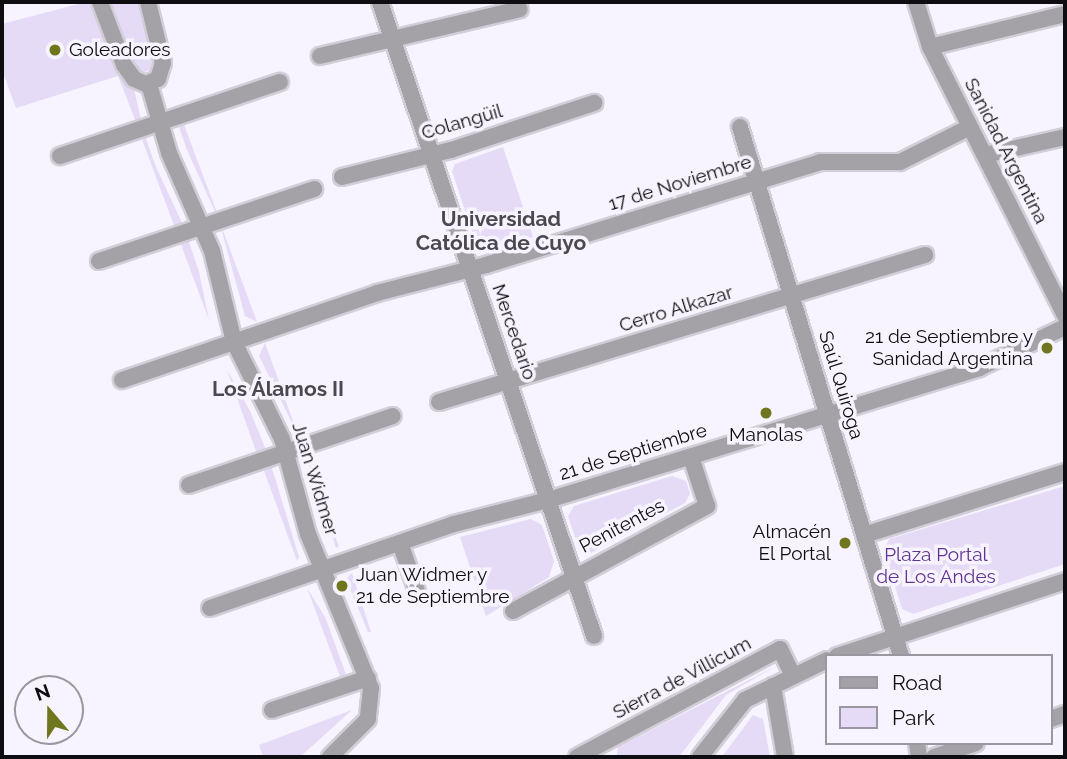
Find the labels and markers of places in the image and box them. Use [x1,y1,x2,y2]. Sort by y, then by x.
place label: Goleadores [69,39,170,61]
marker: Goleadores [47,42,63,58]
place label: 21 de Septiembre y Sanidad Argentina [865,326,1033,370]
marker: 21 de Septiembre y Sanidad Argentina [1039,340,1055,356]
marker: Manolas [758,405,774,421]
place label: Manolas [729,424,803,446]
place label: Almacén El Portal [753,521,831,565]
marker: Almacén El Portal [837,535,853,551]
place label: Juan Widmer y 21 de Septiembre [356,564,509,608]
marker: Juan Widmer y 21 de Septiembre [334,578,350,594]

